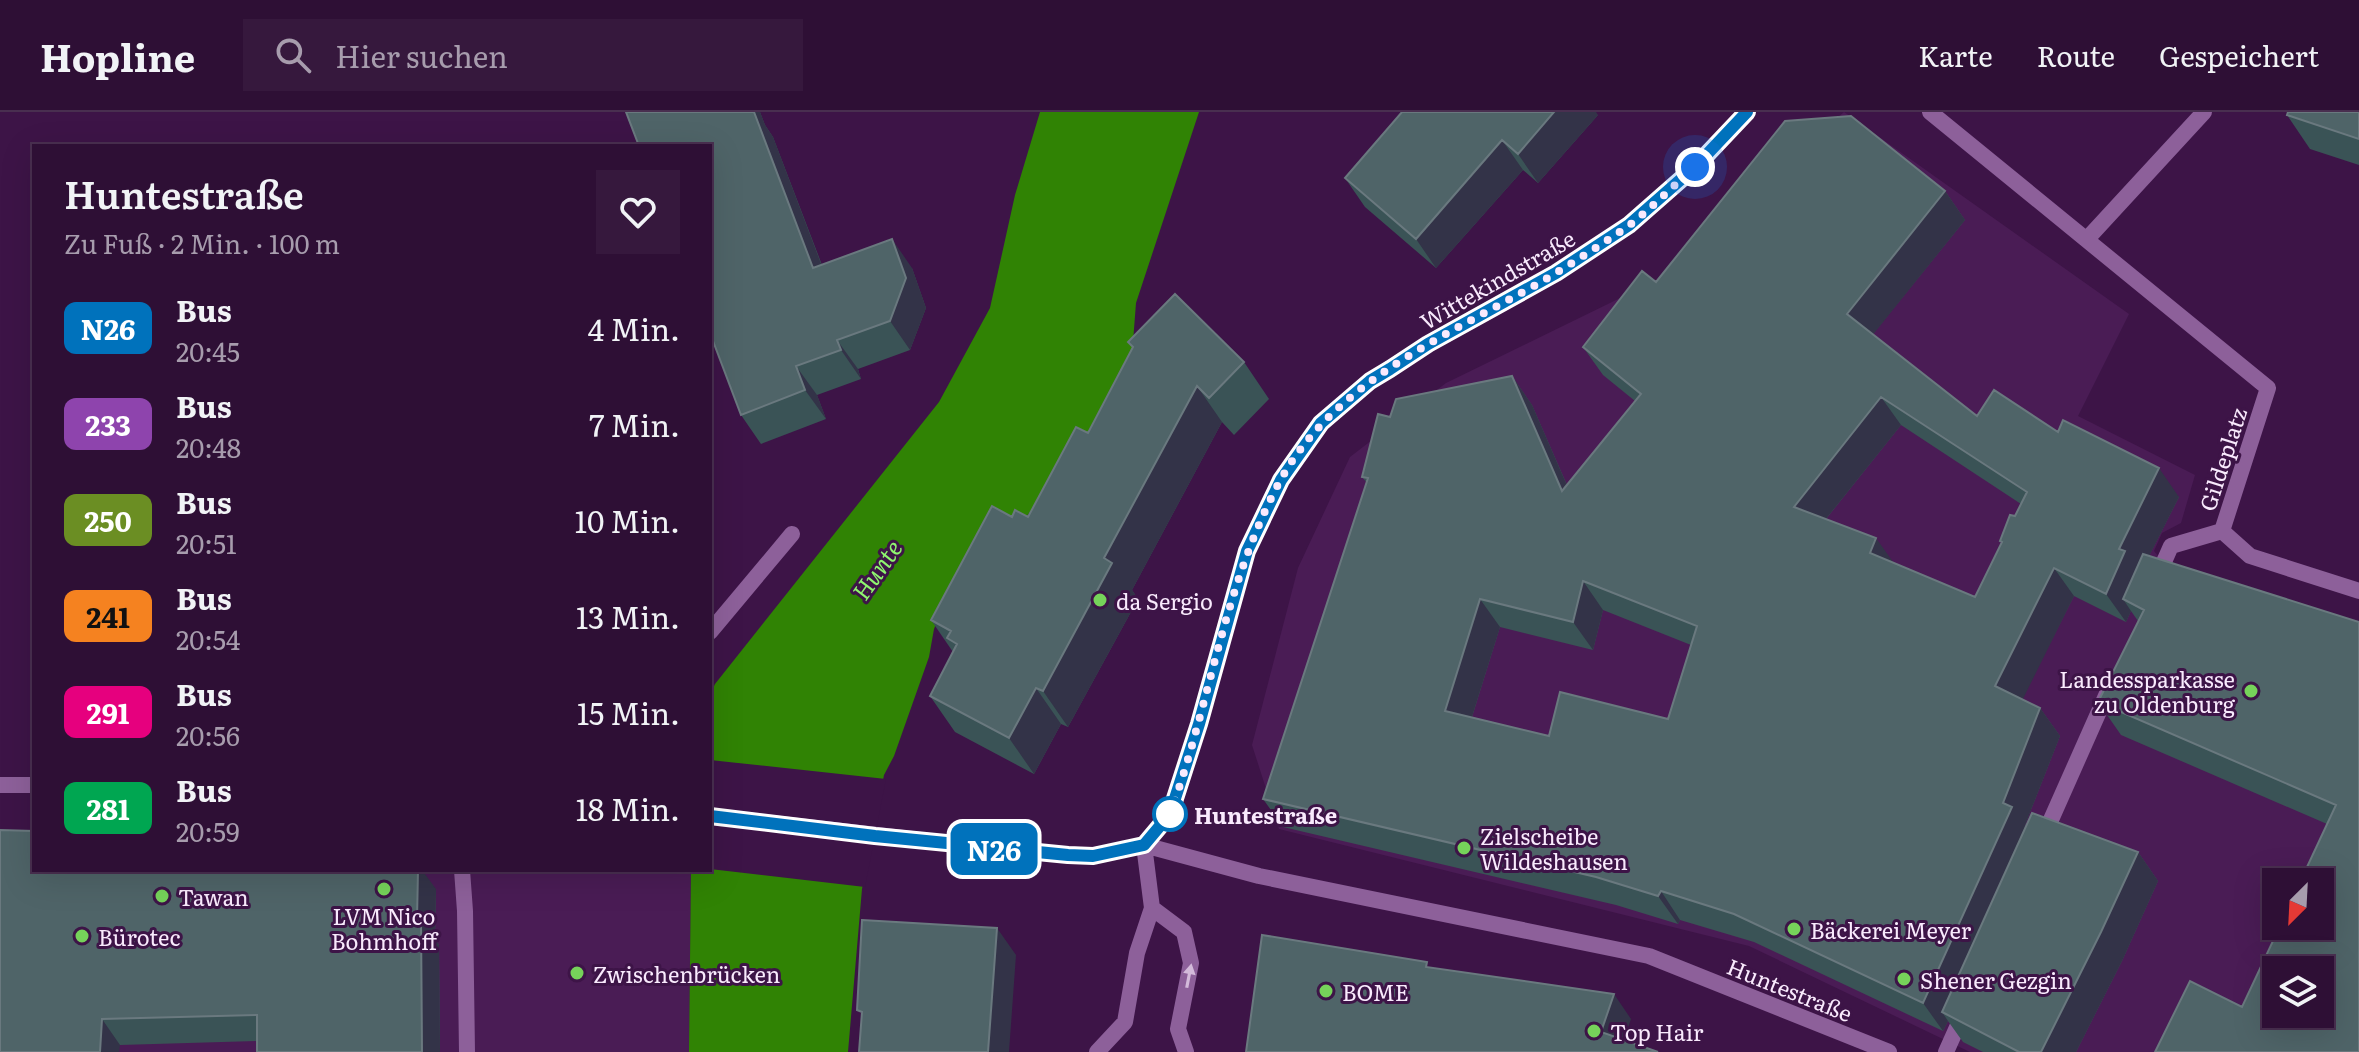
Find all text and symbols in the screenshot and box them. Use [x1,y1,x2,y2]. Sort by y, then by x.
search box [243,19,803,91]
text: Hopline [40,27,195,84]
icon: search [271,33,315,77]
text: Hier suchen [335,33,508,77]
text: Karte [1918,34,1993,76]
text: Route [2037,34,2115,76]
text: Gespeichert [2159,34,2319,76]
your location [1675,147,1715,187]
text: Huntestraße [64,164,304,221]
button: heart [596,170,680,254]
street label: Wittekindstraße [1413,221,1581,337]
text: Zu Fuß · 2 Min. · 100 m [64,223,340,262]
text: Bus [176,287,232,331]
text: 4 Min. [588,306,680,350]
text: N26 [81,307,135,349]
text: 20:45 [176,331,240,370]
text: Bus [176,383,232,427]
text: 7 Min. [589,402,680,446]
text: 233 [85,403,131,445]
street label: Gildeplatz [2190,403,2254,515]
text: 20:48 [176,427,241,466]
text: Bus [176,479,232,523]
text: 10 Min. [575,498,680,542]
text: 250 [84,499,132,541]
text: 20:51 [176,523,237,562]
water label: Hunte [843,532,909,606]
text: Bus [176,575,232,619]
place label: da Sergio [1116,584,1213,617]
marker: da Sergio [1091,591,1109,609]
text: 13 Min. [576,594,680,638]
text: 241 [86,595,130,637]
text: 20:54 [176,619,240,658]
place label: Landessparkasse zu Oldenburg [2059,662,2236,720]
text: Bus [176,671,232,715]
marker: Landessparkasse zu Oldenburg [2242,682,2260,700]
text: 15 Min. [577,690,680,734]
text: 291 [87,691,129,733]
text: 20:56 [176,715,240,754]
text: Bus [176,767,232,811]
text: 18 Min. [576,786,680,830]
text: 281 [86,787,130,829]
marker: Huntestraße [1153,797,1187,831]
place label: Huntestraße [1194,798,1337,831]
text: 20:59 [176,811,240,850]
place label: Zielscheibe Wildeshausen [1480,819,1628,877]
line badge: N26 [948,823,1040,875]
text: N26 [967,828,1021,870]
marker: Zielscheibe Wildeshausen [1455,839,1473,857]
north arrow [2262,868,2334,940]
map controls [2262,868,2334,1028]
place label: Tawan [178,880,249,913]
marker: LVM Nico Bohmhoff [375,880,393,898]
marker: Tawan [153,887,171,905]
place label: LVM Nico Bohmhoff [331,899,439,957]
place label: Bäckerei Meyer [1810,913,1972,946]
place label: Bürotec [98,920,180,953]
marker: Bäckerei Meyer [1785,920,1803,938]
marker: Bürotec [73,927,91,945]
street label: Huntestraße [1722,949,1858,1029]
button: layers [2262,956,2334,1028]
place label: Zwischenbrücken [593,957,780,990]
place label: Shener Gezgin [1920,963,2072,996]
marker: Zwischenbrücken [568,964,586,982]
one-way arrow [1183,964,1195,989]
marker: Shener Gezgin [1895,970,1913,988]
place label: BOME [1342,975,1409,1008]
marker: BOME [1317,982,1335,1000]
place label: Top Hair [1610,1015,1704,1048]
marker: Top Hair [1585,1022,1603,1040]

